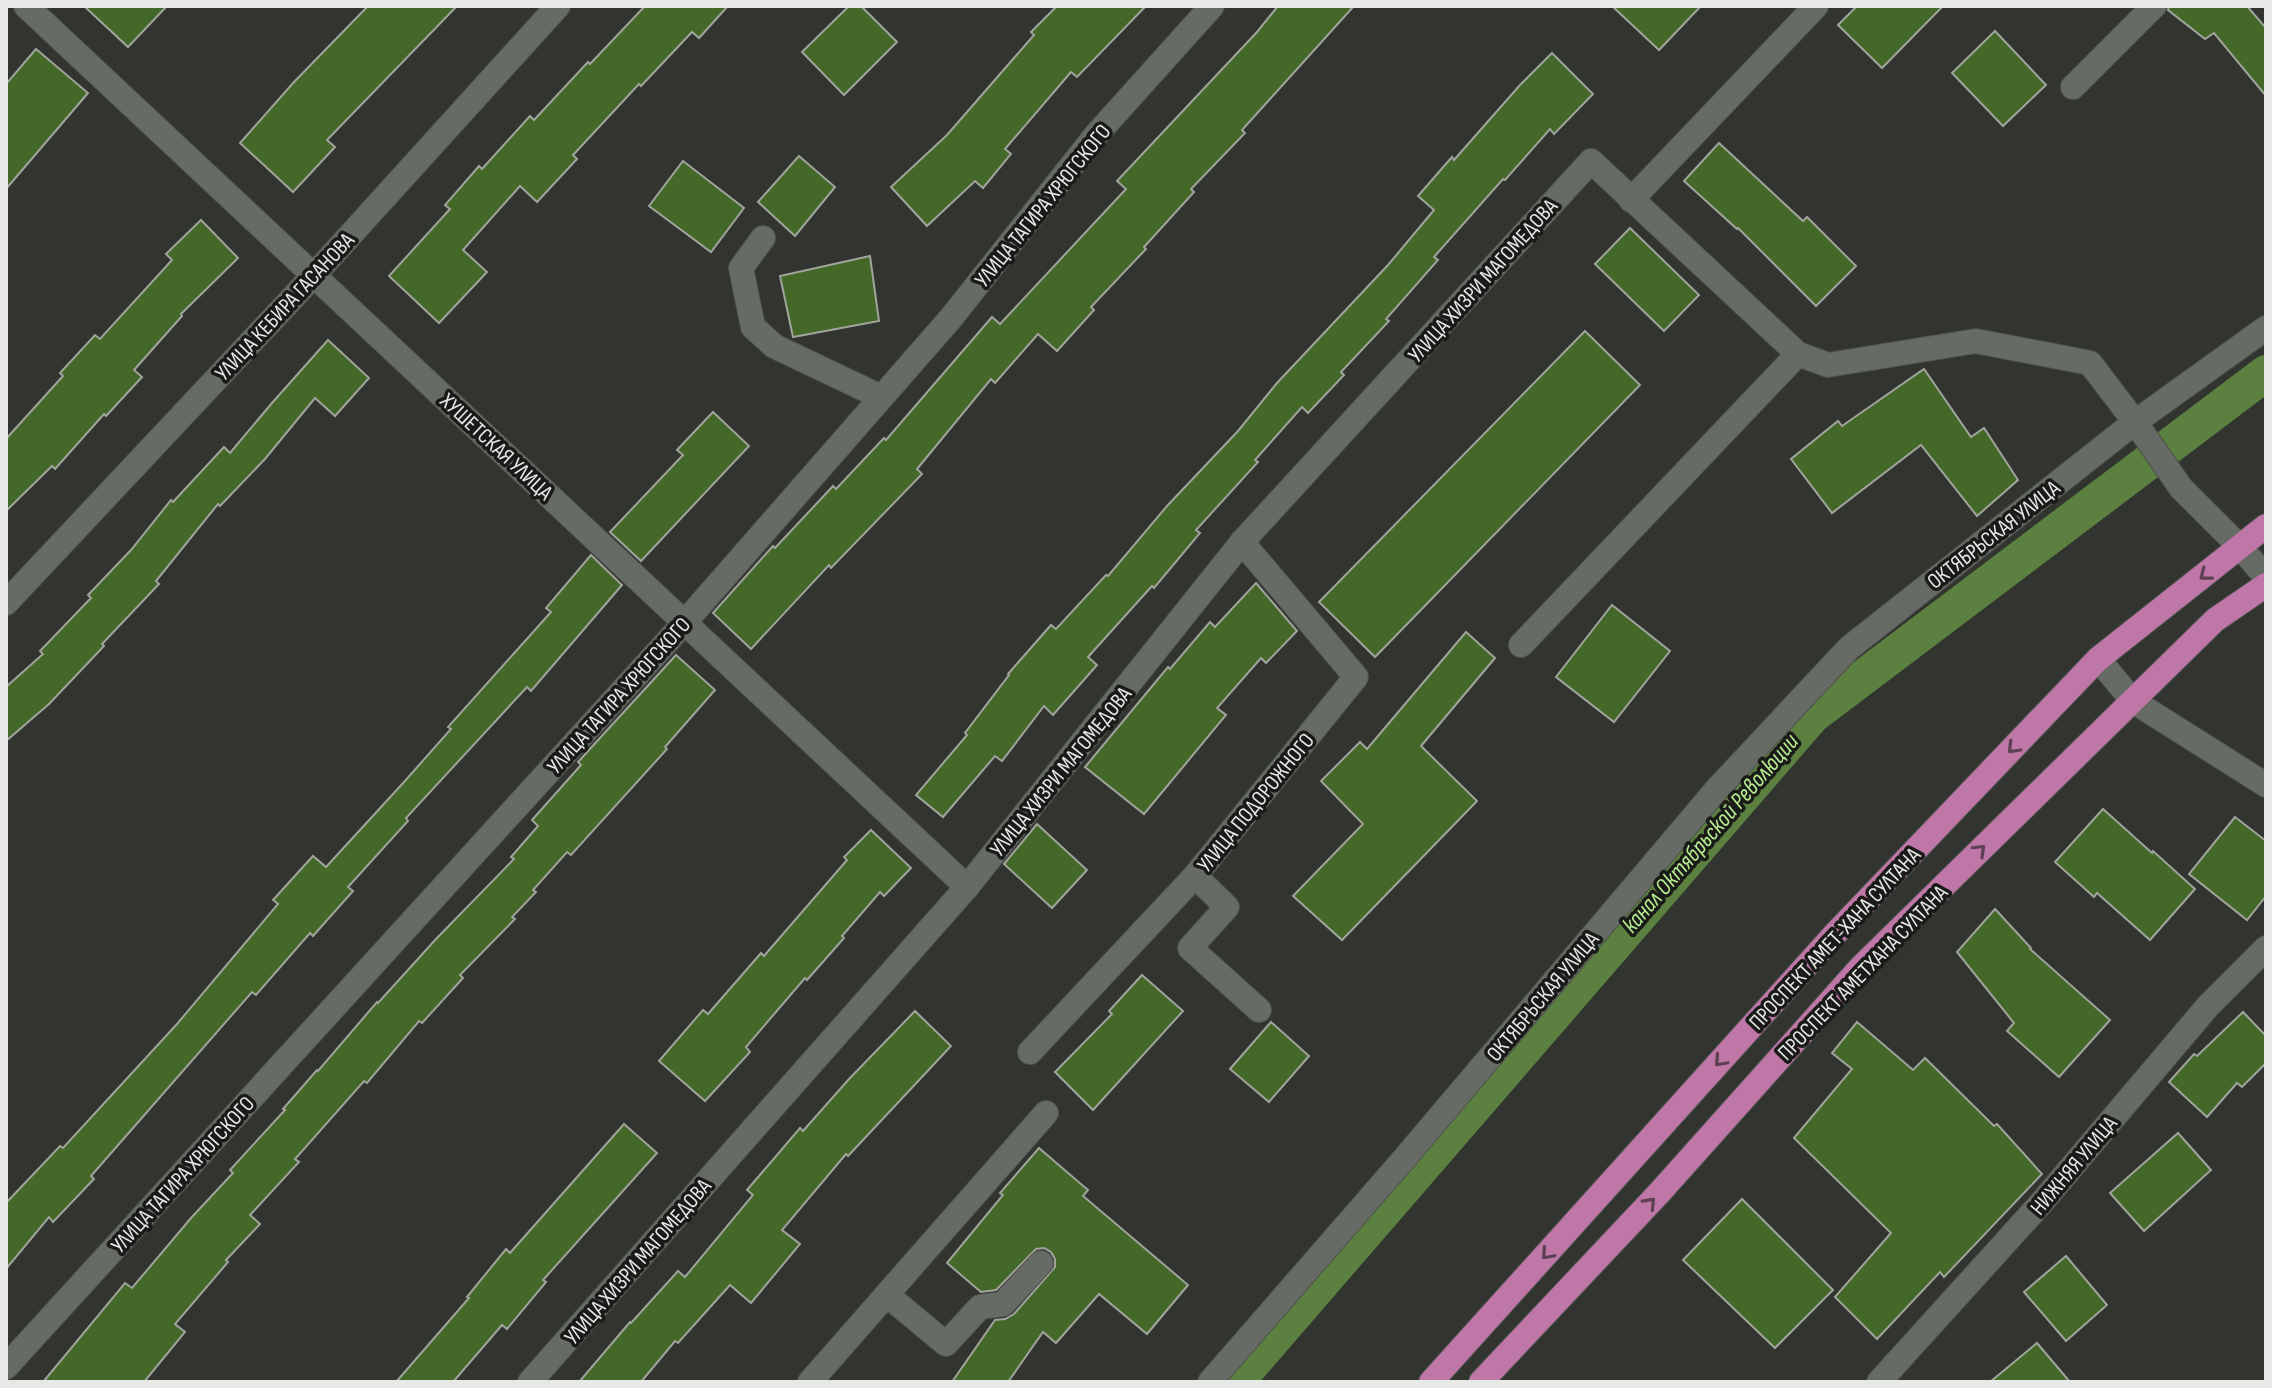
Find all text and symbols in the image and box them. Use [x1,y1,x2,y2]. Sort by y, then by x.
street label: УЛИЦА ТАГИРА ХРЮГСКОГО [969,119,1117,293]
street label: УЛИЦА ХИЗРИ МАГОМЕДОВА [1403,193,1564,368]
street label: УЛИЦА КЕБИРА ГАСАНОВА [210,227,361,386]
street label: ХУШЕТСКАЯ УЛИЦА [433,387,558,507]
street label: ОКТЯБРЬСКАЯ УЛИЦА [1922,475,2066,595]
one-way arrow [2199,565,2214,579]
street label: УЛИЦА ТАГИРА ХРЮГСКОГО [542,612,697,780]
street label: УЛИЦА ХИЗРИ МАГОМЕДОВА [984,681,1138,862]
street label: УЛИЦА ПОДОРОЖНОГО [1192,728,1321,878]
water label: канал Октябрьской Революции [1616,728,1805,939]
one-way arrow [2007,739,2022,753]
street label: ПРОСПЕКТ АМЕТ-ХАНА СУЛТАНА [1744,842,1927,1036]
one-way arrow [1971,845,1986,859]
street label: ПРОСПЕКТ АМЕТХАНА СУЛТАНА [1772,879,1954,1066]
street label: ОКТЯБРЬСКАЯ УЛИЦА [1481,926,1606,1067]
one-way arrow [1715,1052,1730,1066]
street label: УЛИЦА ТАГИРА ХРЮГСКОГО [106,1091,261,1259]
street label: НИЖНЯЯ УЛИЦА [2025,1110,2124,1221]
street label: УЛИЦА ХИЗРИ МАГОМЕДОВА [559,1173,718,1350]
one-way arrow [1641,1198,1655,1212]
one-way arrow [1542,1245,1556,1260]

